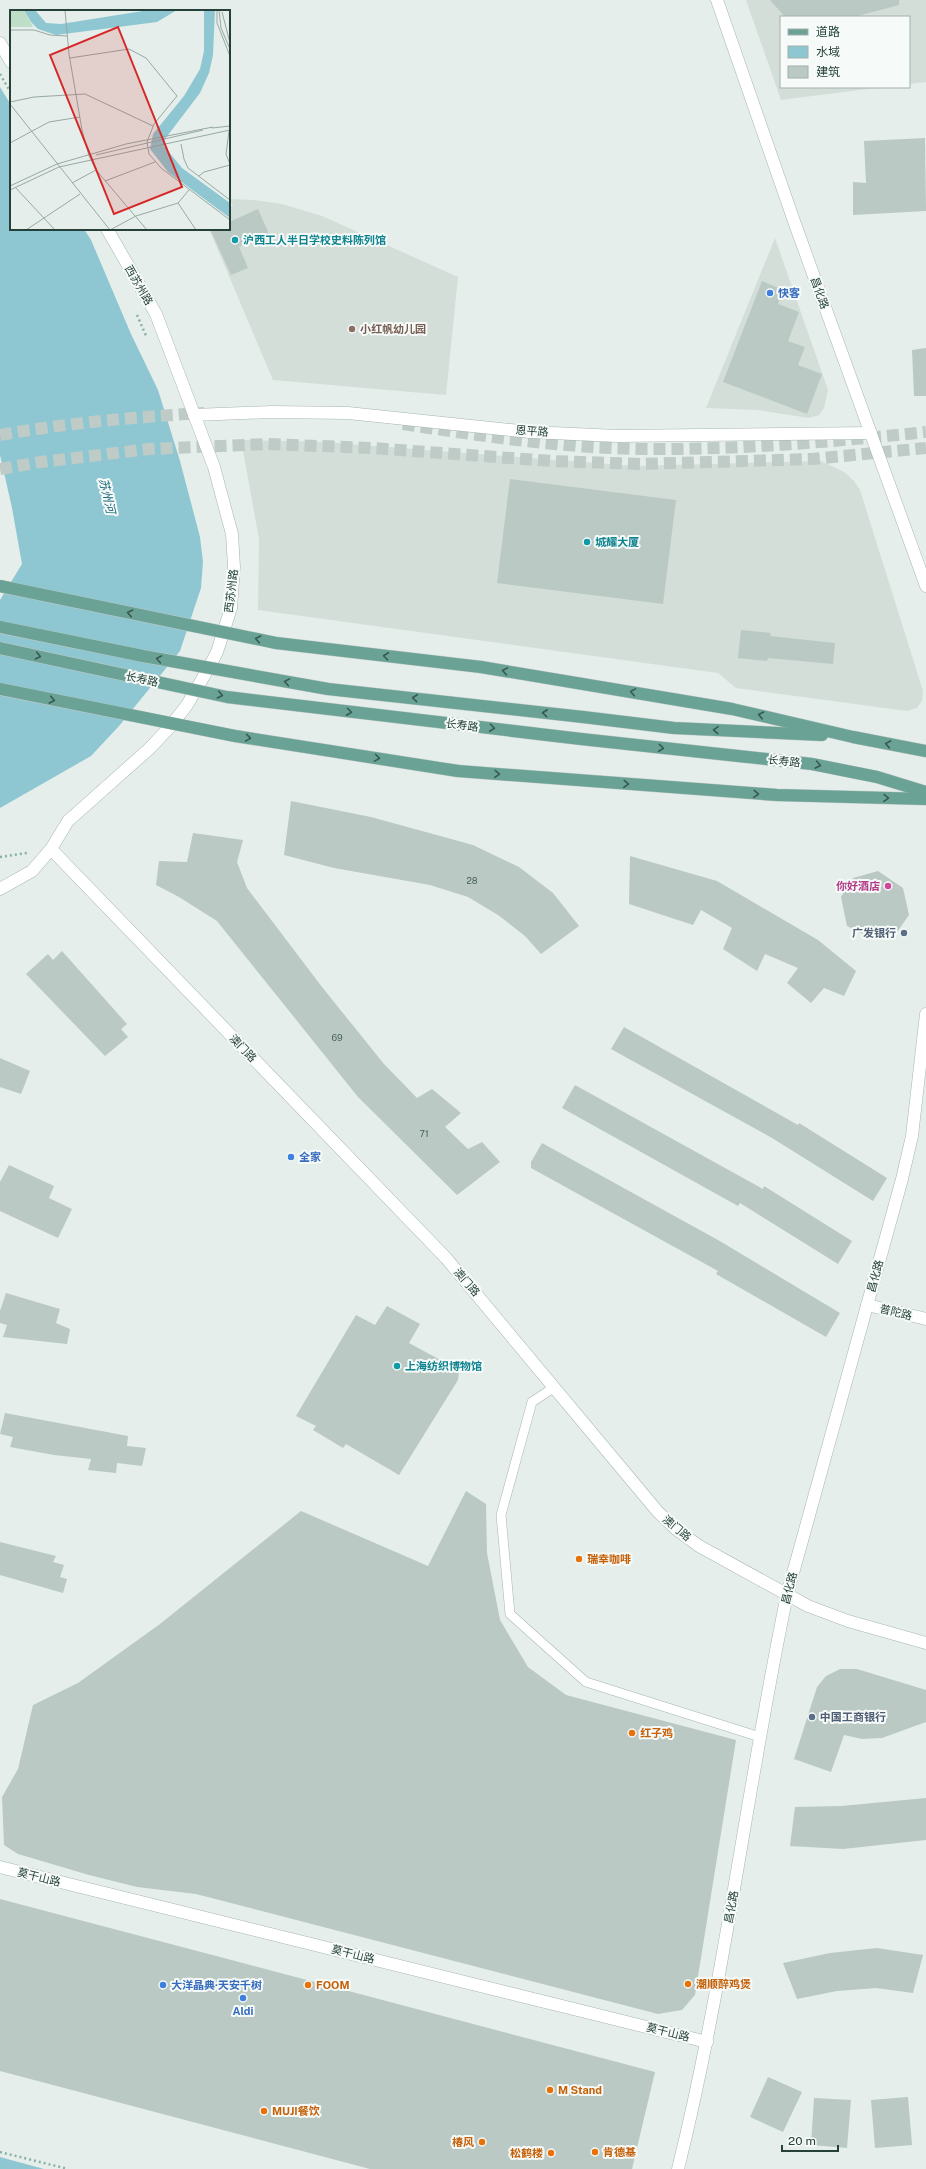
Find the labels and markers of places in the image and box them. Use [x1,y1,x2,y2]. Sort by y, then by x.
place label: 沪西工人半日学校史料陈列馆 [243,234,386,246]
marker: 沪西工人半日学校史料陈列馆 [230,235,240,245]
place label: 快客 [778,287,800,299]
marker: 快客 [765,288,775,298]
place label: 小红帆幼儿园 [360,323,426,335]
marker: 小红帆幼儿园 [347,324,357,334]
place label: 城耀大厦 [595,536,639,548]
marker: 城耀大厦 [582,537,592,547]
place label: 你好酒店 [836,880,880,892]
marker: 你好酒店 [883,881,893,891]
place label: 广发银行 [852,927,896,939]
marker: 广发银行 [899,928,909,938]
place label: 全家 [299,1151,321,1163]
marker: 全家 [286,1152,296,1162]
place label: 上海纺织博物馆 [405,1360,482,1372]
marker: 上海纺织博物馆 [392,1361,402,1371]
place label: 瑞幸咖啡 [587,1553,631,1565]
marker: 瑞幸咖啡 [574,1554,584,1564]
place label: 中国工商银行 [820,1711,886,1723]
marker: 中国工商银行 [807,1712,817,1722]
place label: 红子鸡 [640,1727,673,1739]
marker: 红子鸡 [627,1728,637,1738]
place label: 潮顺醉鸡煲 [696,1978,751,1990]
place label: 大洋晶典·天安千树 [171,1979,262,1991]
place label: FOOM [316,1979,350,1991]
marker: 潮顺醉鸡煲 [683,1979,693,1989]
marker: 大洋晶典·天安千树 [158,1980,168,1990]
marker: FOOM [303,1980,313,1990]
marker: Aldi [238,1993,248,2003]
place label: Aldi [233,2005,254,2017]
place label: M Stand [558,2084,602,2096]
marker: M Stand [545,2085,555,2095]
place label: MUJI餐饮 [272,2105,320,2117]
marker: MUJI餐饮 [259,2106,269,2116]
place label: 椿风 [452,2136,474,2148]
marker: 椿风 [477,2137,487,2147]
place label: 肯德基 [603,2146,636,2158]
place label: 松鹤楼 [510,2147,543,2159]
marker: 肯德基 [590,2147,600,2157]
marker: 松鹤楼 [546,2148,556,2158]

